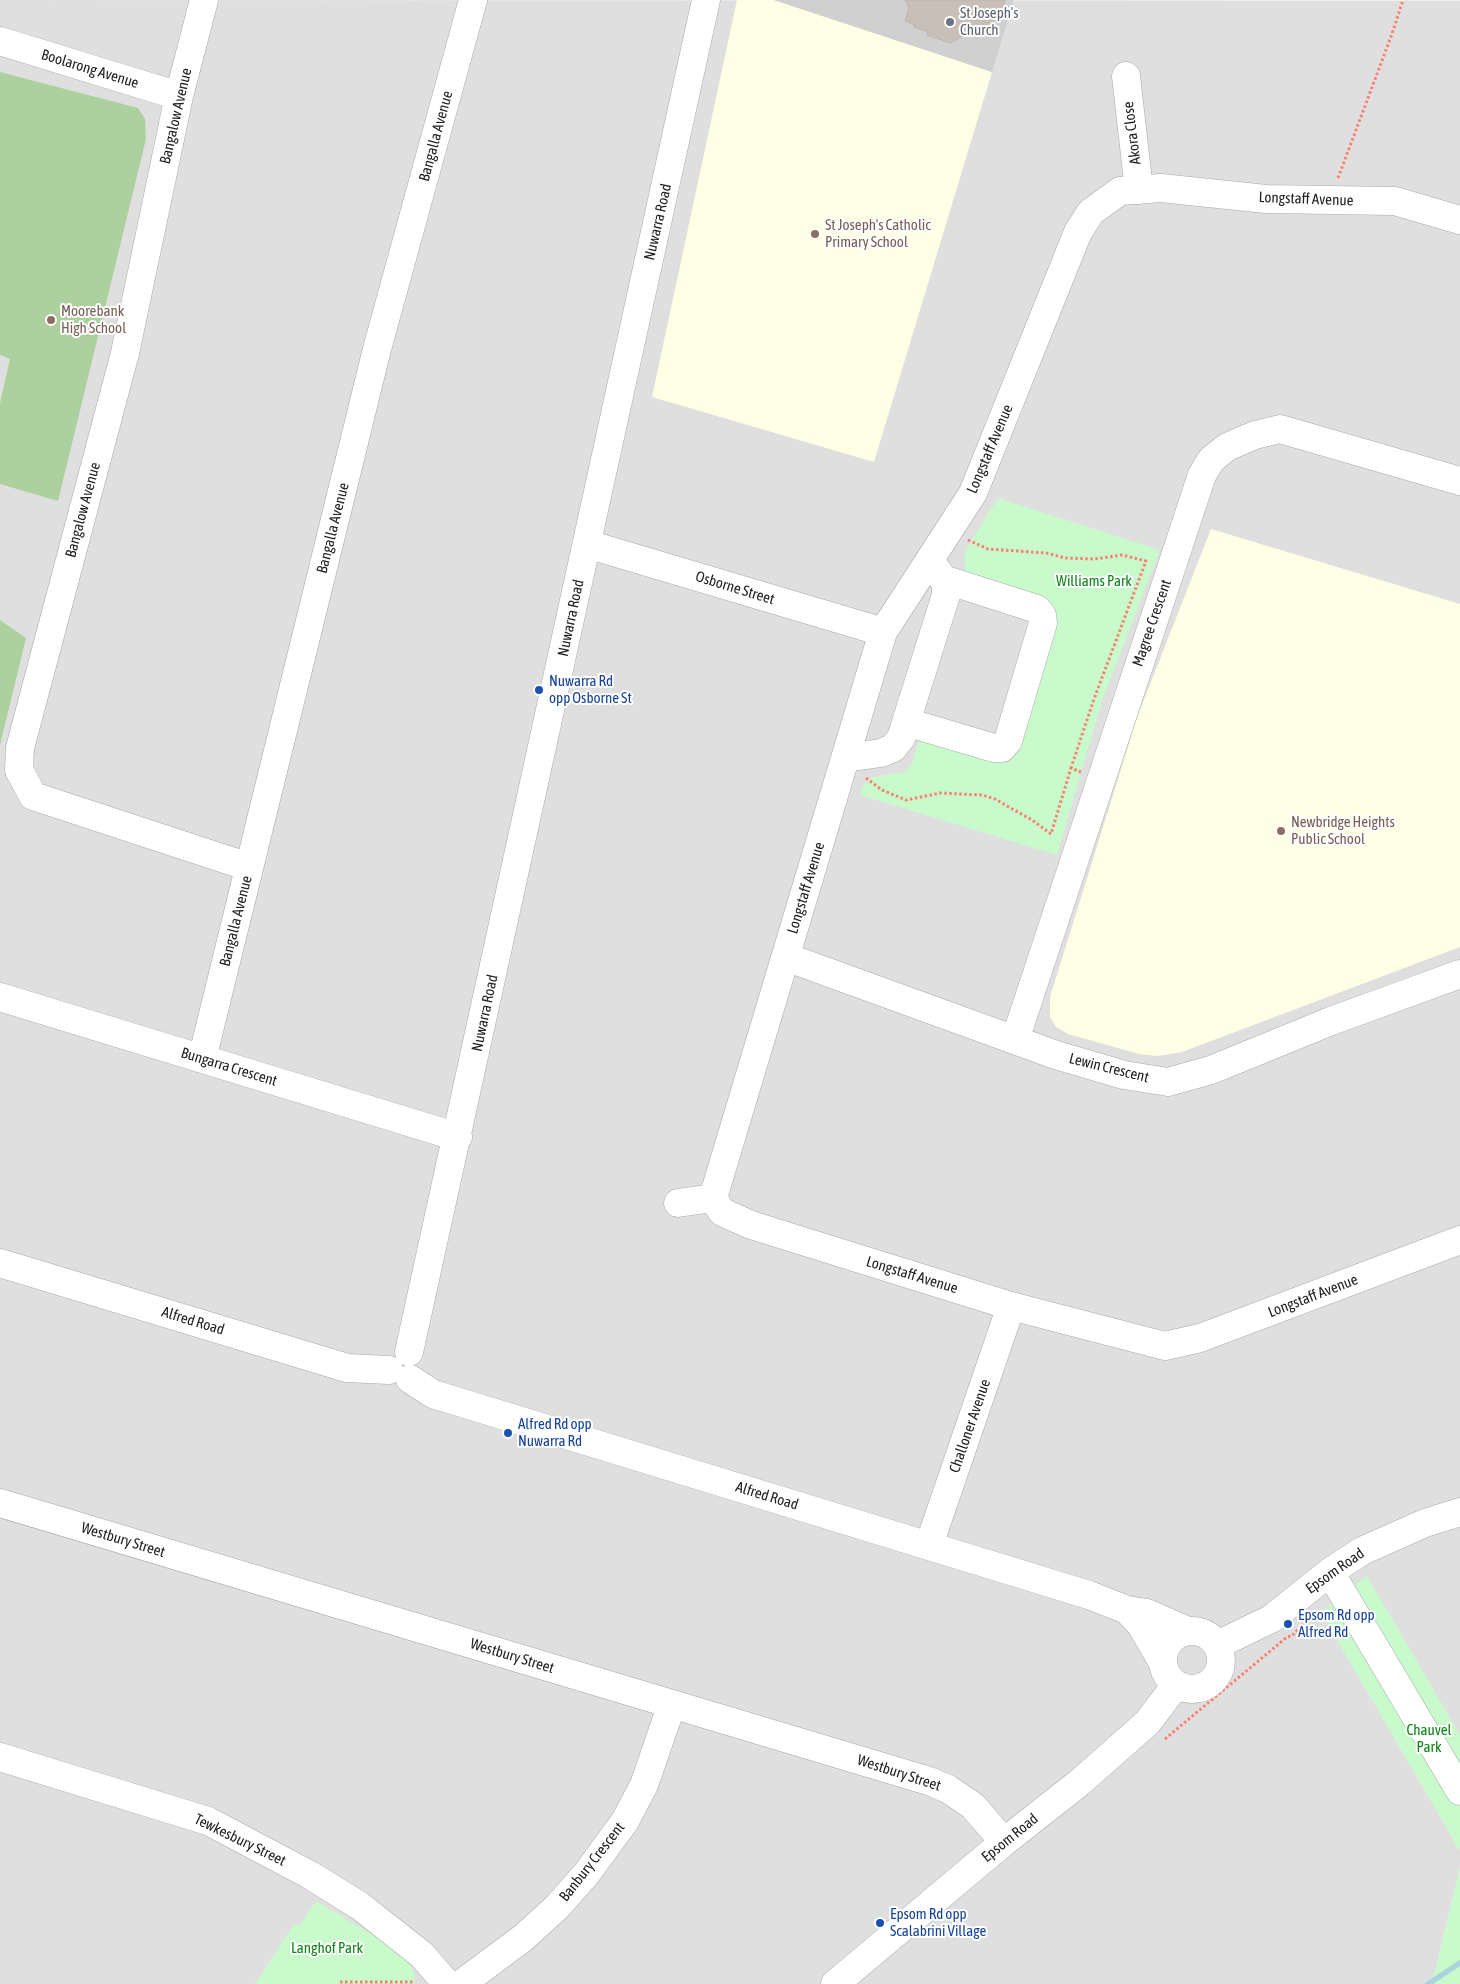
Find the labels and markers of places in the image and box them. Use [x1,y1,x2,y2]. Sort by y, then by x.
place label: St Joseph's Church [960,4,1018,39]
marker: St Joseph's Church [944,16,956,28]
place label: St Joseph's Catholic Primary School [825,216,931,251]
marker: St Joseph's Catholic Primary School [809,228,821,240]
place label: Moorebank High School [61,302,126,337]
marker: Moorebank High School [45,314,57,326]
place label: Nuwarra Rd opp Osborne St [549,672,632,707]
marker: Nuwarra Rd opp Osborne St [533,684,545,696]
place label: Newbridge Heights Public School [1291,813,1395,848]
marker: Newbridge Heights Public School [1275,825,1287,837]
place label: Alfred Rd opp Nuwarra Rd [518,1415,592,1450]
marker: Alfred Rd opp Nuwarra Rd [502,1427,514,1439]
place label: Epsom Rd opp Alfred Rd [1298,1606,1375,1641]
marker: Epsom Rd opp Alfred Rd [1282,1618,1294,1630]
place label: Epsom Rd opp Scalabrini Village [890,1905,986,1940]
marker: Epsom Rd opp Scalabrini Village [874,1917,886,1929]

